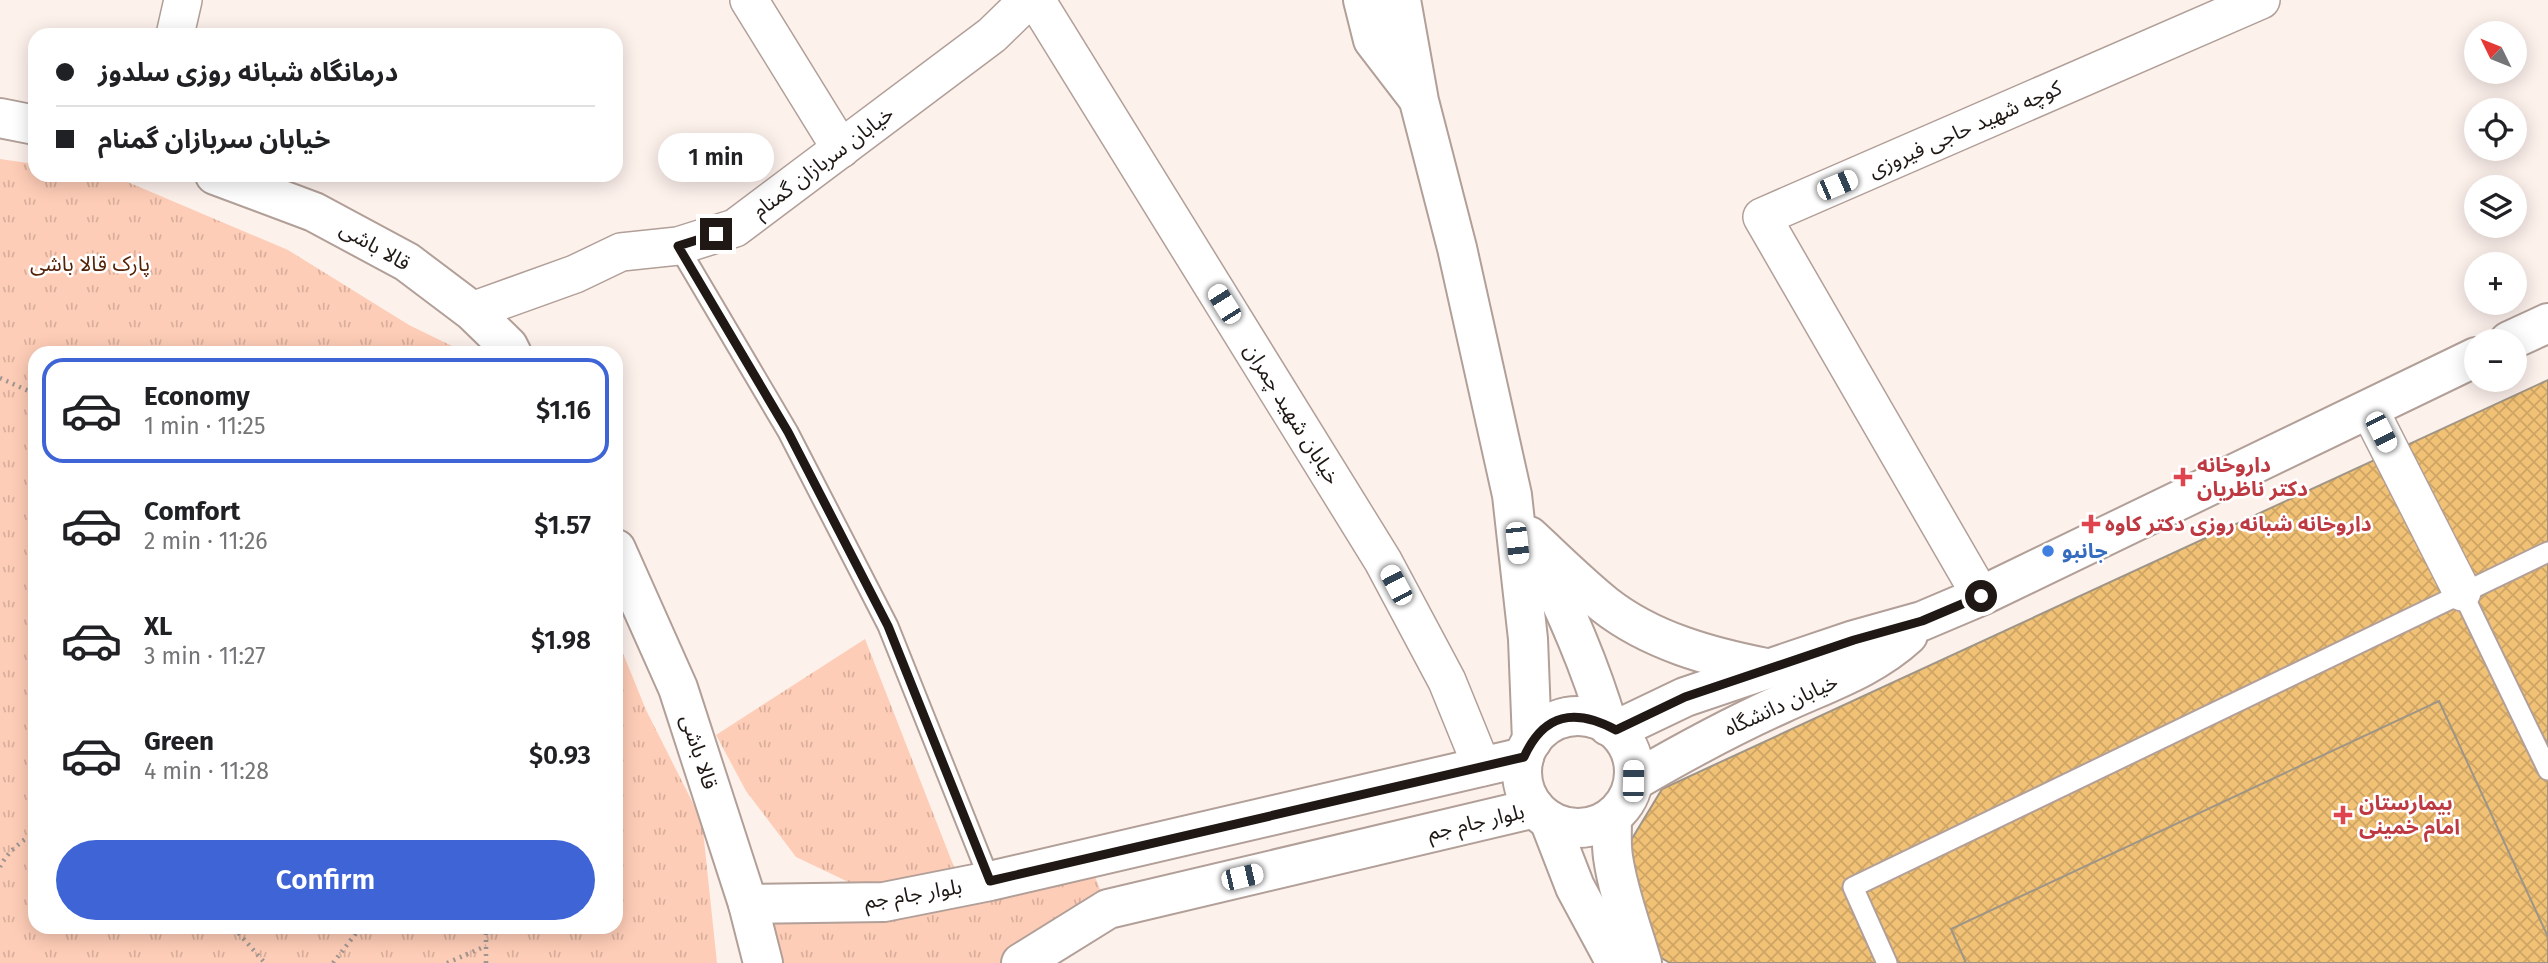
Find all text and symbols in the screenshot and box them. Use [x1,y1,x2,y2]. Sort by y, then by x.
north arrow [2464,21,2527,84]
map controls [2464,21,2527,392]
text: درمانگاه شبانه روزی سلدوز [98,57,398,88]
street label: کوچه شهید حاجی فیروزی [1864,75,2066,183]
button: locate [2464,98,2527,161]
street label: خیابان سربازان گمنام [747,100,901,226]
text: خیابان سربازان گمنام [98,124,330,155]
callout: 1 min [658,132,774,182]
text: 1 min [688,143,744,171]
car [1814,167,1861,203]
button: layers [2464,175,2527,238]
street label: قالا باشی [335,215,415,277]
route end [700,218,732,250]
park label: پارک قالا باشی [30,251,150,277]
button: + [2464,252,2527,315]
car [1204,281,1245,327]
button: − [2464,329,2527,392]
street label: خیابان شهید چمران [1238,339,1346,489]
icon: car [60,379,123,442]
text: Economy [144,381,250,412]
text: $1.16 [536,395,591,426]
car [2363,409,2400,455]
text: 1 min · 11:25 [144,412,265,440]
place label: داروخانه دکتر ناظریان [2197,452,2308,502]
marker: داروخانه دکتر ناظریان [2175,469,2191,485]
icon: car [60,494,123,557]
text: Comfort [144,496,240,527]
text: $1.57 [534,510,591,541]
place label: داروخانه شبانه روزی دکتر کاوه [2105,511,2372,537]
marker: داروخانه شبانه روزی دکتر کاوه [2083,516,2099,532]
car [1505,521,1530,565]
text: 2 min · 11:26 [144,527,268,555]
place label: جانبو [2062,538,2108,564]
marker: جانبو [2040,543,2056,559]
car [1377,562,1416,608]
route start [1965,580,1997,612]
icon: car [60,609,123,672]
text: XL [144,611,172,642]
text: $1.98 [531,625,591,656]
text: 3 min · 11:27 [144,642,265,670]
street label: خیابان دانشگاه [1720,668,1842,742]
street label: قالا باشی [675,711,723,793]
icon: car [60,724,123,787]
text: Green [144,726,214,757]
text: $0.93 [529,740,591,771]
text: 4 min · 11:28 [144,757,269,785]
car [1623,760,1644,802]
place label: بیمارستان امام خمینی [2359,790,2460,843]
street label: بلوار جام جم [1425,798,1528,849]
marker: بیمارستان امام خمینی [2333,805,2353,825]
button: Confirm [56,840,595,920]
car [1220,862,1265,892]
street label: بلوار جام جم [862,873,964,918]

